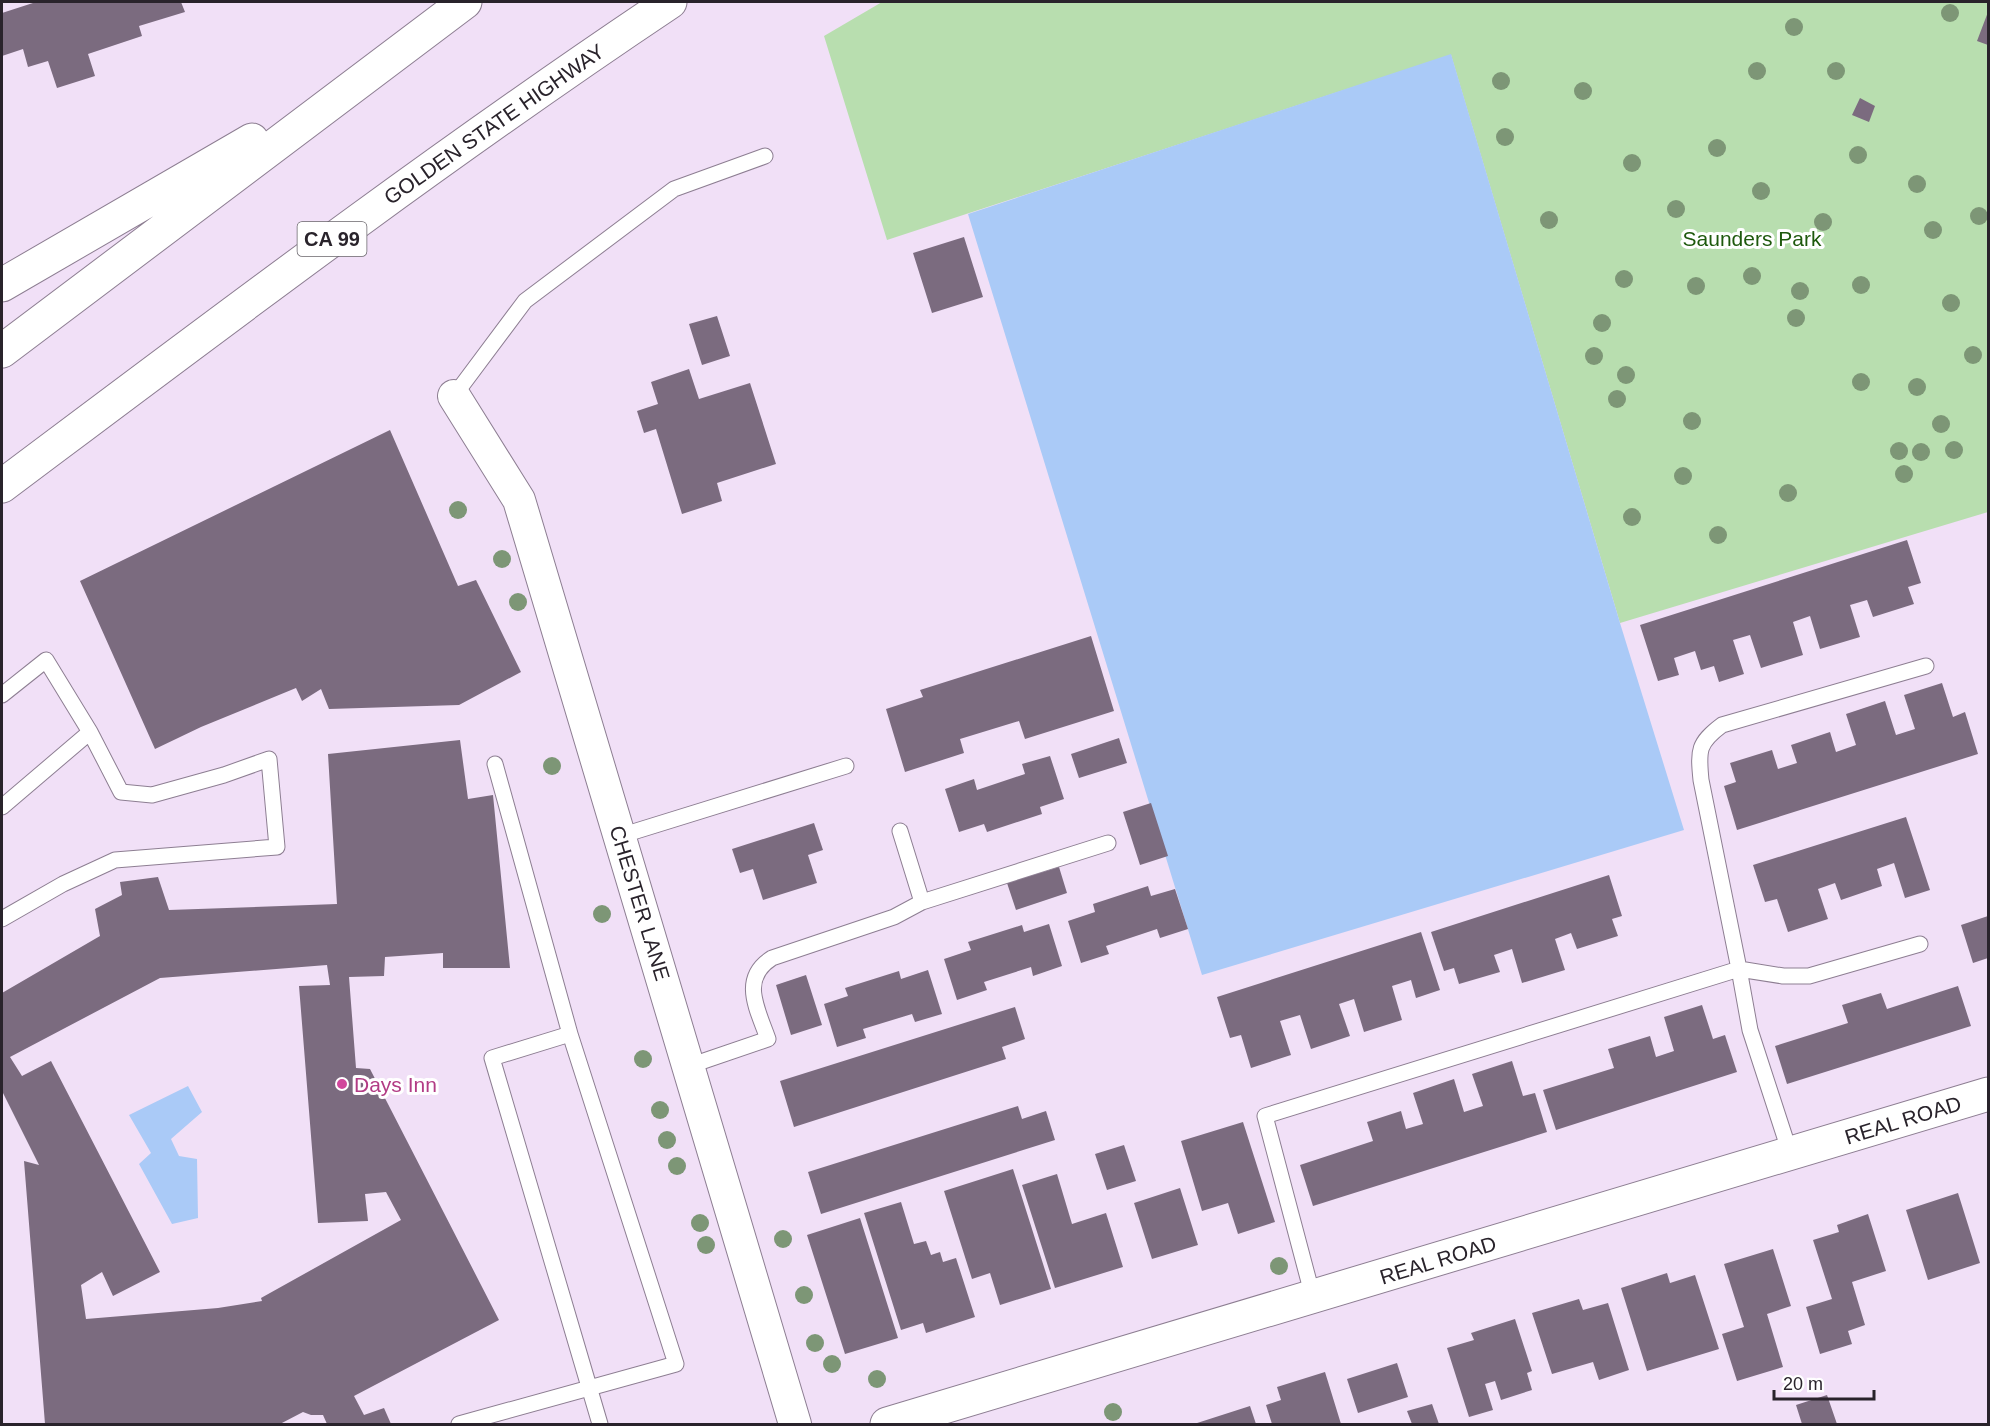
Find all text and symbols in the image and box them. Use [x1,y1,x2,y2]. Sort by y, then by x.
street label: GOLDEN STATE HIGHWAY [380,39,608,209]
road number: CA 99 [298,222,366,256]
park label: Saunders Park [1683,227,1822,250]
street label: CHESTER LANE [605,823,675,983]
place label: Days Inn [354,1073,437,1096]
marker: Days Inn [335,1077,349,1091]
street label: REAL ROAD [1842,1091,1964,1149]
street label: REAL ROAD [1377,1231,1499,1289]
scale bar [1774,1363,1874,1401]
text: 20 m [1783,1374,1823,1394]

